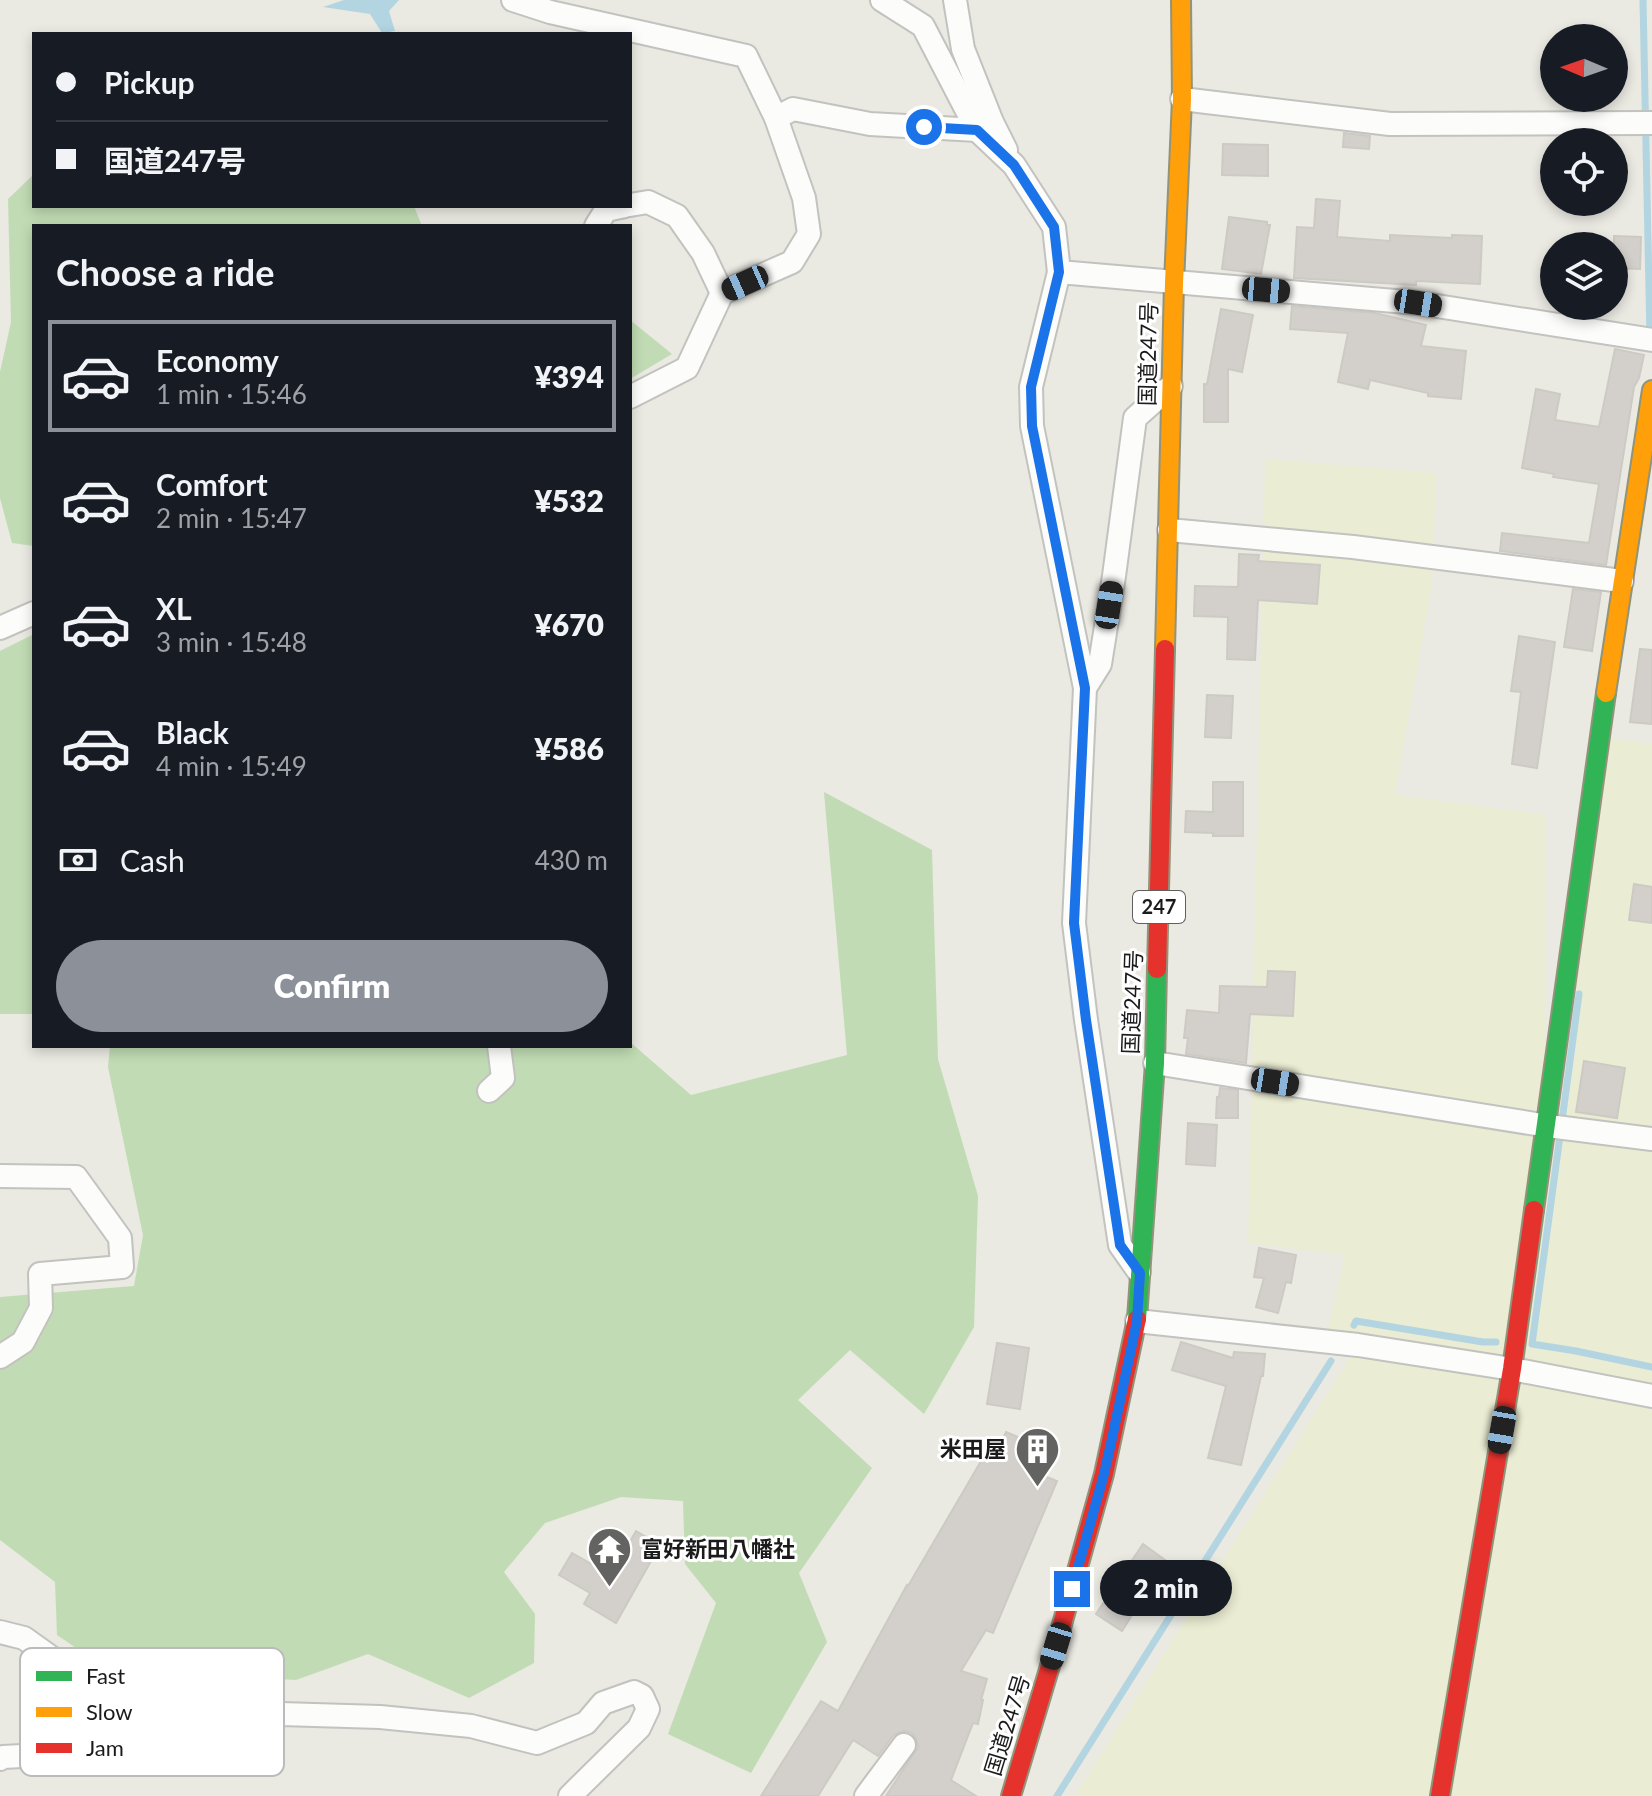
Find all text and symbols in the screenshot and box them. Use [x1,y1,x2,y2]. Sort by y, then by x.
north arrow [1540,24,1628,112]
map controls [1540,24,1628,320]
text: Pickup [104,64,195,100]
route start [906,109,942,145]
button: locate [1540,128,1628,216]
text: 国道247号 [104,142,246,178]
button: layers [1540,232,1628,320]
text: Choose a ride [56,250,275,294]
car [718,262,772,304]
car [1241,276,1291,304]
car [1392,287,1444,319]
street label: 国道247号 [1133,302,1162,406]
icon: car [60,340,132,412]
text: Economy [156,342,279,378]
text: ¥394 [534,358,604,394]
text: 1 min · 15:46 [156,378,307,410]
icon: car [60,464,132,536]
text: Comfort [156,466,268,502]
text: ¥532 [534,482,604,518]
text: 2 min · 15:47 [156,502,307,534]
car [1093,579,1125,631]
icon: car [60,588,132,660]
text: XL [156,590,192,626]
text: ¥670 [534,606,604,642]
text: 3 min · 15:48 [156,626,307,658]
icon: car [60,712,132,784]
text: Black [156,714,229,750]
text: ¥586 [534,730,604,766]
text: 4 min · 15:49 [156,750,307,782]
icon: cash [56,838,100,882]
text: Cash [120,842,185,878]
text: 430 m [535,844,608,876]
road number: 247 [1133,891,1185,923]
button: Confirm [56,940,608,1032]
street label: 国道247号 [1116,949,1147,1055]
car [1249,1066,1301,1098]
car [1486,1404,1518,1456]
building icon: 米田屋 [1013,1425,1061,1488]
place label: 米田屋 [940,1435,1006,1462]
temple icon: 富好新田八幡社 [586,1525,634,1588]
place label: 富好新田八幡社 [641,1535,795,1562]
callout: 2 min [1100,1561,1232,1617]
route end [1054,1571,1090,1607]
text: 2 min [1134,1572,1198,1604]
car [1038,1620,1074,1672]
legend [20,1648,284,1776]
text: Fast [86,1662,125,1689]
street label: 国道247号 [978,1671,1035,1779]
text: Slow [86,1698,133,1725]
text: Jam [86,1734,124,1761]

